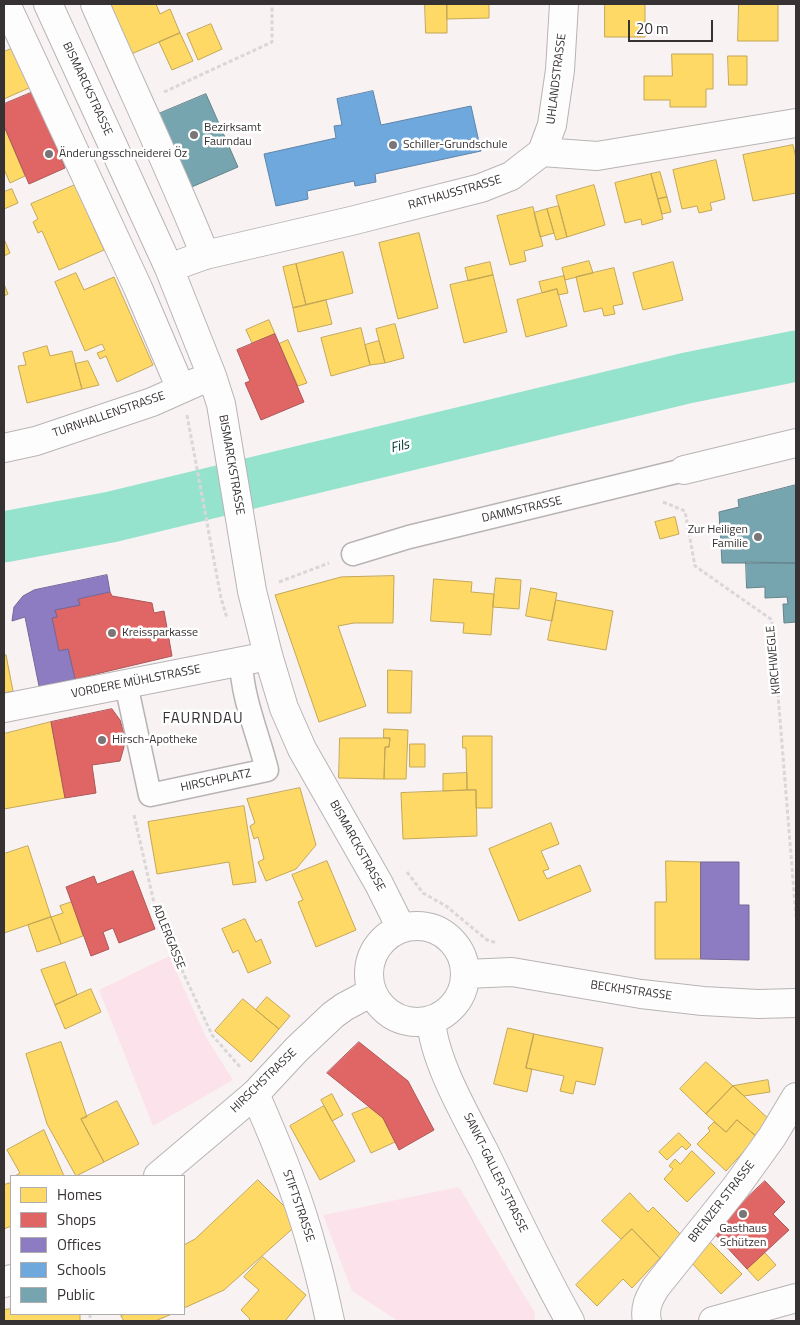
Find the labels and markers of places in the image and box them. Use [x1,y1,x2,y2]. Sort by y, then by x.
place label: Bezirksamt Faurndau [204,121,261,149]
marker: Bezirksamt Faurndau [188,129,200,141]
place label: Schiller-Grundschule [403,138,507,152]
marker: Schiller-Grundschule [387,139,399,151]
place label: Änderungsschneiderei Öz [59,147,187,161]
marker: Änderungsschneiderei Öz [43,148,55,160]
place label: Zur Heiligen Familie [688,523,748,551]
marker: Zur Heiligen Familie [752,531,764,543]
place label: Kreissparkasse [122,626,198,640]
marker: Kreissparkasse [106,627,118,639]
place label: Hirsch-Apotheke [112,733,197,747]
marker: Hirsch-Apotheke [96,734,108,746]
marker: Gasthaus Schützen [737,1208,749,1220]
place label: Gasthaus Schützen [719,1222,767,1250]

